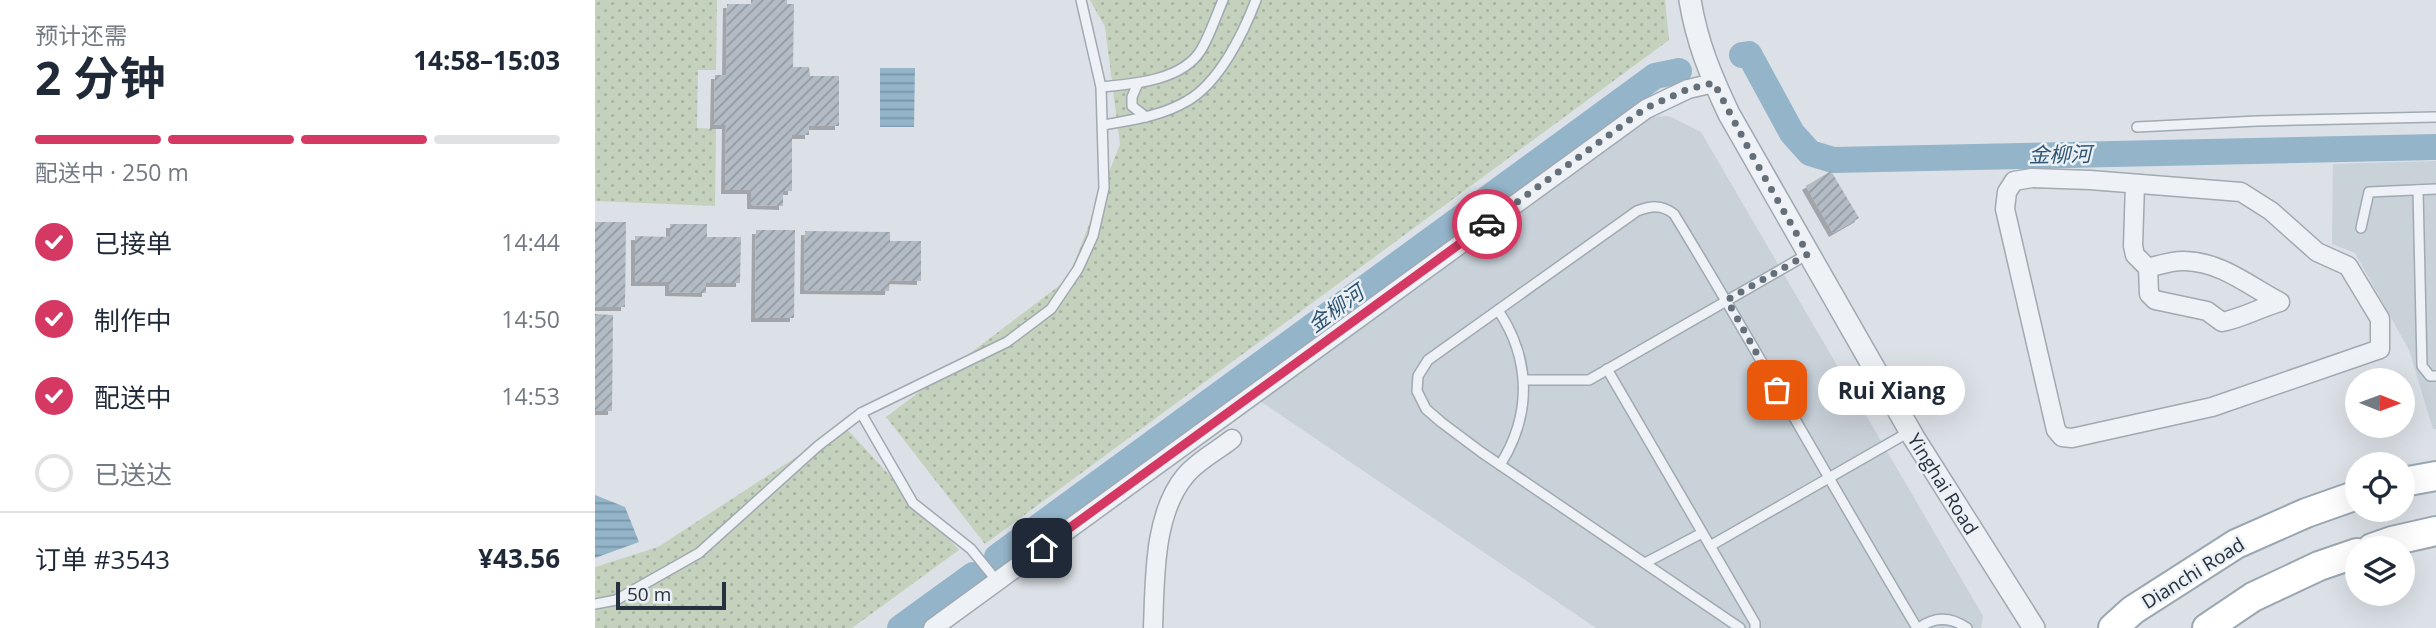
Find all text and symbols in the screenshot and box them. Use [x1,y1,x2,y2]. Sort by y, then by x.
text: 预计还需 [35,19,127,51]
text: 14:58–15:03 [413,42,560,78]
text: 2 分钟 [35,46,165,108]
water label: 金柳河 [2028,139,2096,169]
text: 配送中 · 250 m [35,156,189,188]
courier [1452,189,1522,259]
icon: car [1468,205,1506,243]
icon: check [35,223,73,261]
text: 已接单 [94,225,172,261]
text: 14:44 [501,226,560,258]
water label: 金柳河 [1302,276,1372,338]
icon: check [35,300,73,338]
text: 制作中 [94,302,172,338]
text: 14:50 [501,303,560,335]
pin [1747,360,1807,420]
callout: Rui Xiang [1819,366,1966,414]
north arrow [2345,368,2415,438]
map controls [2345,368,2415,606]
icon: bag [1758,371,1796,409]
text: Rui Xiang [1838,374,1945,406]
icon: check [35,377,73,415]
text: 配送中 [94,379,172,415]
text: 14:53 [501,380,560,412]
street label: Yinghai Road [1902,428,1984,540]
button: locate [2345,452,2415,522]
text: 已送达 [94,456,172,492]
pin [1012,518,1072,578]
icon: home [1023,529,1061,567]
street label: Dianchi Road [2137,531,2249,615]
button: layers [2345,536,2415,606]
text: ¥43.56 [478,540,560,576]
text: 订单 #3543 [35,541,170,577]
scale bar [616,579,726,611]
text: 50 m [627,581,671,607]

